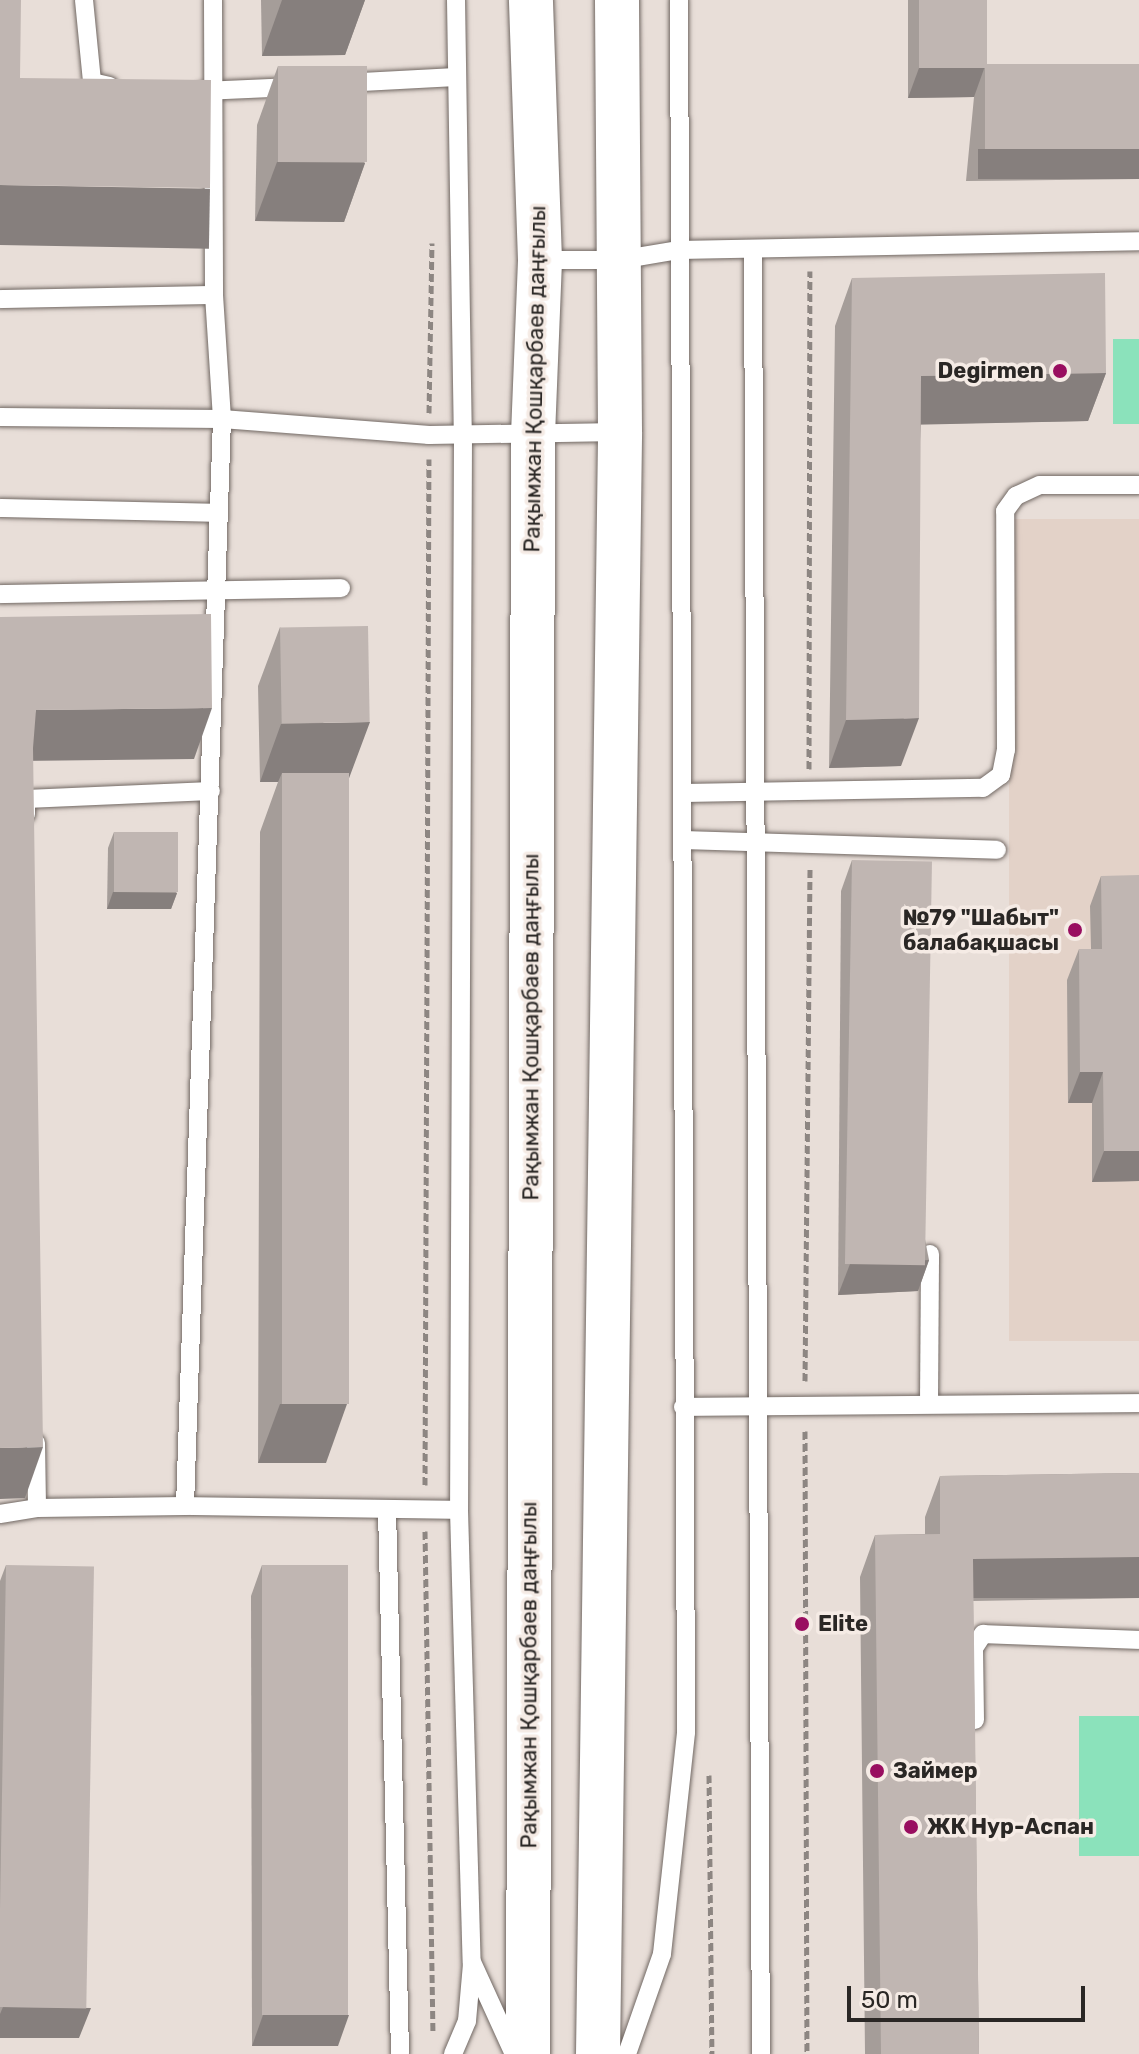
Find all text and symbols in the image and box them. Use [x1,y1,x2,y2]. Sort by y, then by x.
street label: Рақымжан Қошқарбаев даңғылы [519,205,551,553]
place label: Degirmen [938,358,1044,384]
marker: Degirmen [1051,362,1069,380]
street label: Рақымжан Қошқарбаев даңғылы [518,853,544,1201]
place label: №79 "Шабыт" балабақшасы [903,904,1059,956]
marker: №79 "Шабыт" балабақшасы [1066,921,1084,939]
street label: Рақымжан Қошқарбаев даңғылы [516,1501,542,1849]
place label: Elite [818,1611,868,1637]
marker: Elite [793,1615,811,1633]
place label: Займер [893,1758,978,1784]
marker: Займер [868,1762,886,1780]
place label: ЖК Нур-Аспан [927,1814,1094,1840]
marker: ЖК Нур-Аспан [902,1818,920,1836]
scale bar [851,1970,1089,2020]
text: 50 m [861,1986,918,2014]

